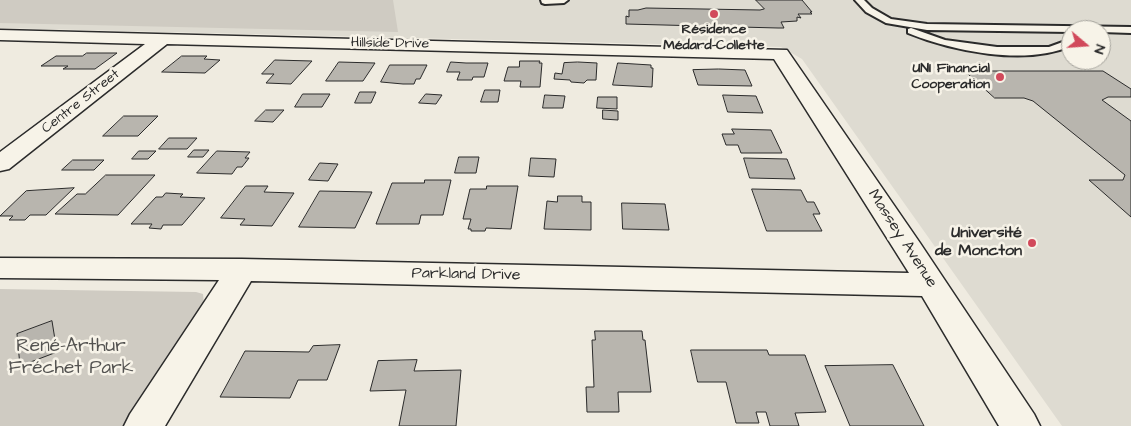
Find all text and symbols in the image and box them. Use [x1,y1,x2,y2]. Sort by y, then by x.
marker: Résidence Médard-Collette [708,8,720,20]
north arrow [1061,20,1111,70]
place label: Résidence Médard-Collette [663,22,765,54]
street label: Hillside Drive [351,35,429,53]
text: N [1088,42,1110,57]
place label: UNI Financial Cooperation [911,61,990,94]
street label: Centre Street [39,66,123,138]
marker: UNI Financial Cooperation [994,71,1006,83]
street label: Massey Avenue [863,186,941,292]
place label: Université de Moncton [935,224,1022,262]
marker: Université de Moncton [1026,237,1038,249]
street label: Parkland Drive [411,264,521,286]
park label: René-Arthur Fréchet Park [9,336,133,380]

